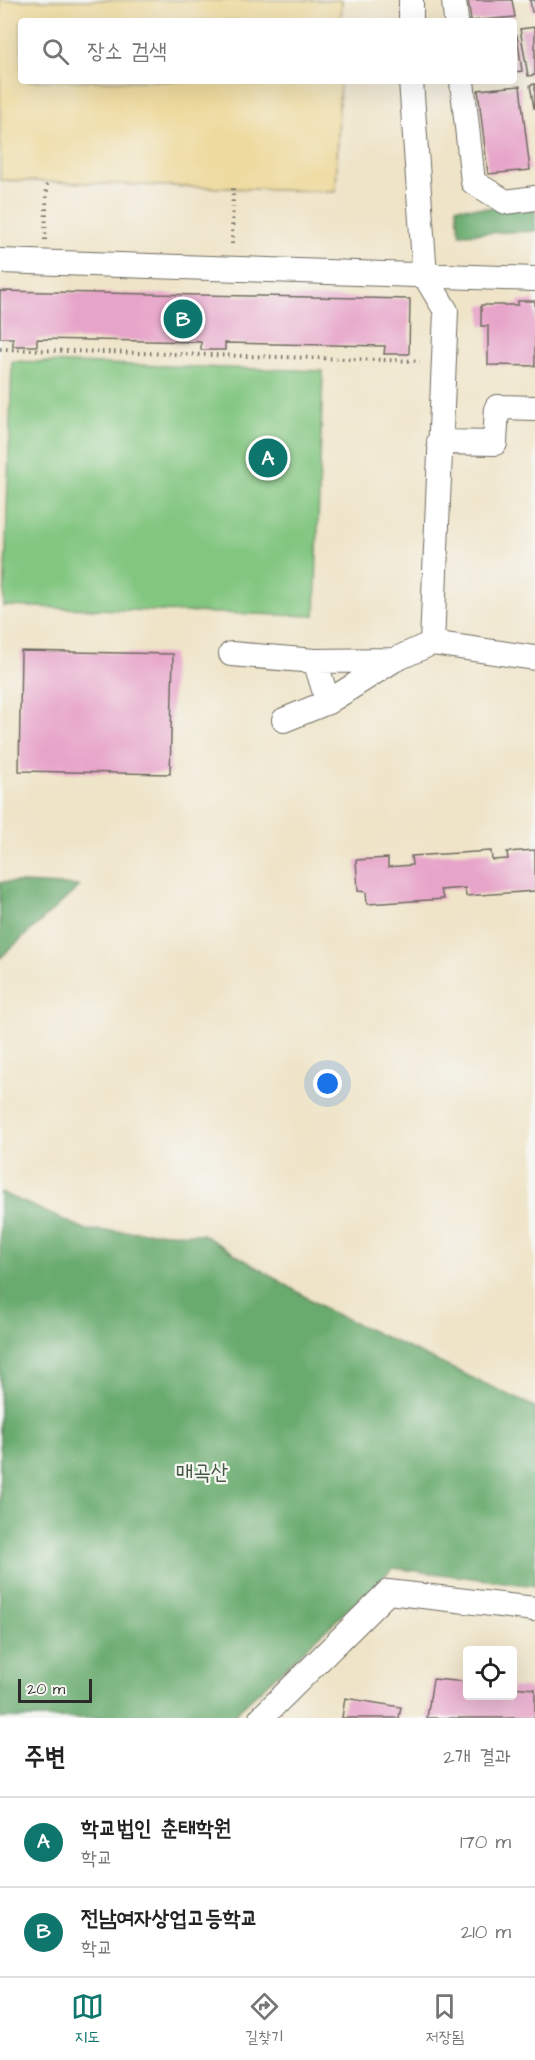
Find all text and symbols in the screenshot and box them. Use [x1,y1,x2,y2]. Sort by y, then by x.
search box [18,18,517,84]
icon: search [39,35,72,68]
text: 장소 검색 [87,36,167,67]
pin: B [164,296,202,342]
pin: A [248,436,288,480]
your location [313,1069,342,1098]
park label: 매곡산 [175,1457,229,1488]
map controls [463,1646,517,1700]
button: locate [463,1646,517,1700]
scale bar [18,1676,92,1704]
text: 20 m [27,1678,65,1700]
text: 주변 [24,1739,66,1775]
text: 2개 결과 [443,1743,511,1771]
text: 학교법인 춘태학원 [81,1813,231,1844]
text: A [37,1828,50,1856]
text: 170 m [460,1828,511,1856]
text: 학교 [81,1844,113,1872]
text: 전남여자상업고등학교 [81,1903,258,1934]
text: B [36,1918,51,1946]
text: 210 m [461,1918,511,1946]
text: 학교 [81,1934,113,1962]
tab: 지도 [71,1990,104,2048]
tab: 길찾기 [245,1990,284,2048]
tab: 저장됨 [426,1990,464,2048]

